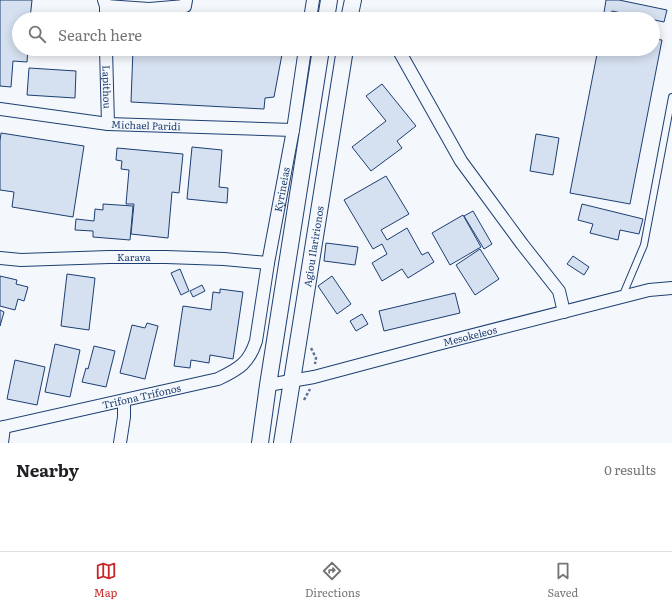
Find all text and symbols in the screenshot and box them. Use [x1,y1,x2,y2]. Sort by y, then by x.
search box [12,12,660,56]
icon: search [26,23,48,45]
text: Search here [58,23,142,46]
street label: Lapithou [99,65,116,110]
street label: Michael Paridi [111,116,182,133]
street label: Kyrineias [270,165,293,213]
street label: Agiou Ilaririonos [299,204,327,288]
street label: Karava [117,249,151,264]
street label: Mesokeleos [441,321,499,349]
street label: Trifona Trifonos [101,379,183,412]
text: Nearby [16,457,79,482]
text: 0 results [604,460,656,479]
tab: Map [94,560,117,600]
tab: Directions [305,560,360,600]
tab: Saved [548,560,578,600]

